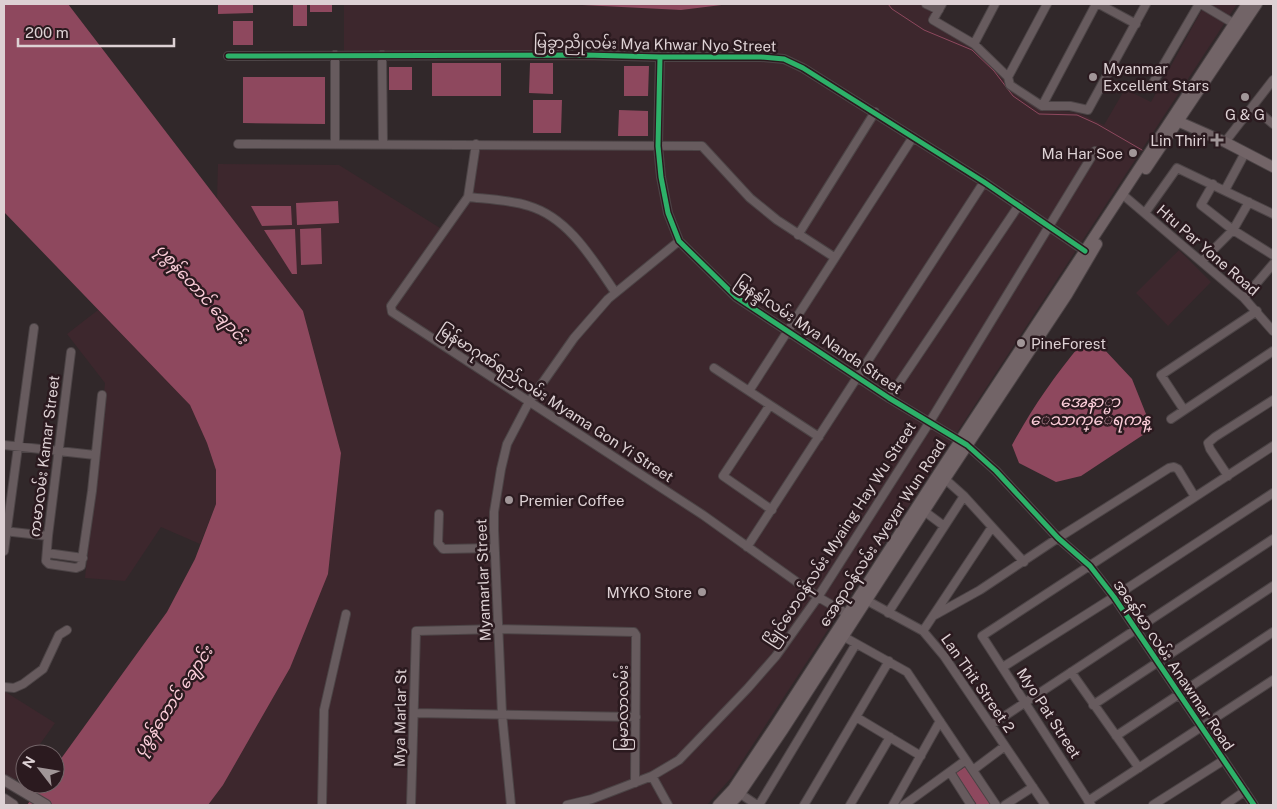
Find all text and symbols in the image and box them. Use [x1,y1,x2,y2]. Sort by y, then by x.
scale bar [18,15,174,47]
text: 200 m [25,24,69,41]
street label: မြခွာညိုလမ်း Mya Khwar Nyo Street [533,32,777,59]
place label: Myanmar Excellent Stars [1103,60,1209,94]
marker: Myanmar Excellent Stars [1087,71,1099,83]
marker: G & G [1239,91,1251,103]
place label: G & G [1225,106,1265,123]
place label: Lin Thiri [1150,132,1206,149]
marker: Lin Thiri [1210,133,1224,147]
place label: Ma Har Soe [1042,145,1123,162]
marker: Ma Har Soe [1127,147,1139,159]
street label: Htu Par Yone Road [1154,201,1262,299]
water label: ပုစွန်တောင် ချောင်း [149,239,254,352]
street label: မြနန္ဒါလမ်း Mya Nanda Street [730,272,906,401]
street label: မြန်မာဂုဏ်ရည်လမ်း Myama Gon Yi Street [433,320,677,489]
place label: PineForest [1031,335,1106,352]
marker: PineForest [1015,337,1027,349]
street label: ကမာလမ်း Kamar Street [25,374,62,538]
water label: အေနာ္မာ ေသာက္ေရကန္ [1030,392,1152,433]
street label: မြိုင်ဟေဝန်လမ်း Myaing Hay Wu Street [760,418,922,652]
street label: အေရာဝန်လမ်း Ayeyar Wun Road [814,436,952,632]
place label: Premier Coffee [519,492,624,509]
marker: Premier Coffee [503,494,515,506]
street label: Myamarlar Street [472,518,494,642]
street label: အနော်မာ လမ်း Anawmar Road [1107,576,1238,756]
place label: MYKO Store [607,584,692,601]
marker: MYKO Store [696,586,708,598]
street label: Lan Thit Street 2 [938,631,1018,735]
water label: ပုစွန်တောင် ချောင်း [128,640,221,762]
street label: မြမာလာလမ်း [613,665,635,751]
street label: Myo Pat Street [1014,665,1084,761]
street label: Mya Marlar St [391,669,409,767]
north arrow [15,744,65,794]
text: N [19,753,39,771]

